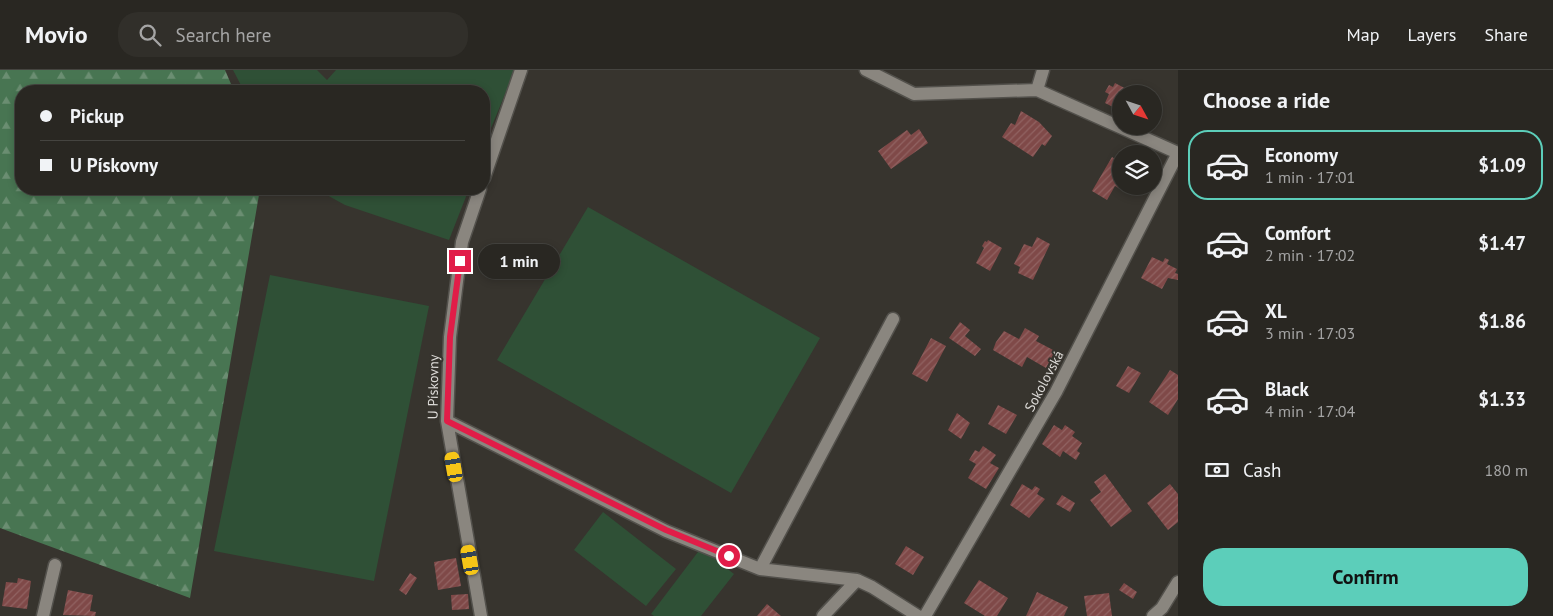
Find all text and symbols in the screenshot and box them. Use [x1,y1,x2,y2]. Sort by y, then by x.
search box [118,12,468,57]
text: Movio [25,19,88,50]
icon: search [136,21,164,49]
text: Search here [176,23,271,47]
text: Map [1347,23,1379,46]
text: Layers [1407,23,1456,46]
text: Share [1484,23,1528,46]
north arrow [1112,85,1162,135]
map controls [1112,85,1162,195]
text: Choose a ride [1203,86,1330,114]
text: Pickup [70,104,124,128]
icon: car [1205,143,1250,188]
text: Economy [1265,143,1338,167]
button: layers [1112,145,1162,195]
text: U Pískovny [70,153,158,177]
text: $1.09 [1478,153,1526,177]
text: 1 min · 17:01 [1265,167,1355,187]
icon: car [1205,221,1250,266]
text: Comfort [1265,221,1331,245]
text: $1.47 [1478,231,1526,255]
callout: 1 min [478,244,560,278]
text: 2 min · 17:02 [1265,245,1355,265]
route end [449,250,471,272]
text: 1 min [499,251,539,271]
icon: car [1205,299,1250,344]
text: XL [1265,299,1287,323]
text: $1.86 [1478,309,1526,333]
text: 3 min · 17:03 [1265,323,1355,343]
street label: Sokolovská [1020,347,1068,415]
street label: U Pískovny [423,354,443,419]
icon: car [1205,377,1250,422]
text: Black [1265,377,1309,401]
text: $1.33 [1478,387,1526,411]
text: 4 min · 17:04 [1265,401,1355,421]
car [444,451,463,483]
icon: cash [1203,456,1231,484]
text: Cash [1243,458,1281,482]
text: 180 m [1485,460,1528,480]
car [460,544,479,576]
route start [718,545,740,567]
button: Confirm [1203,548,1528,606]

